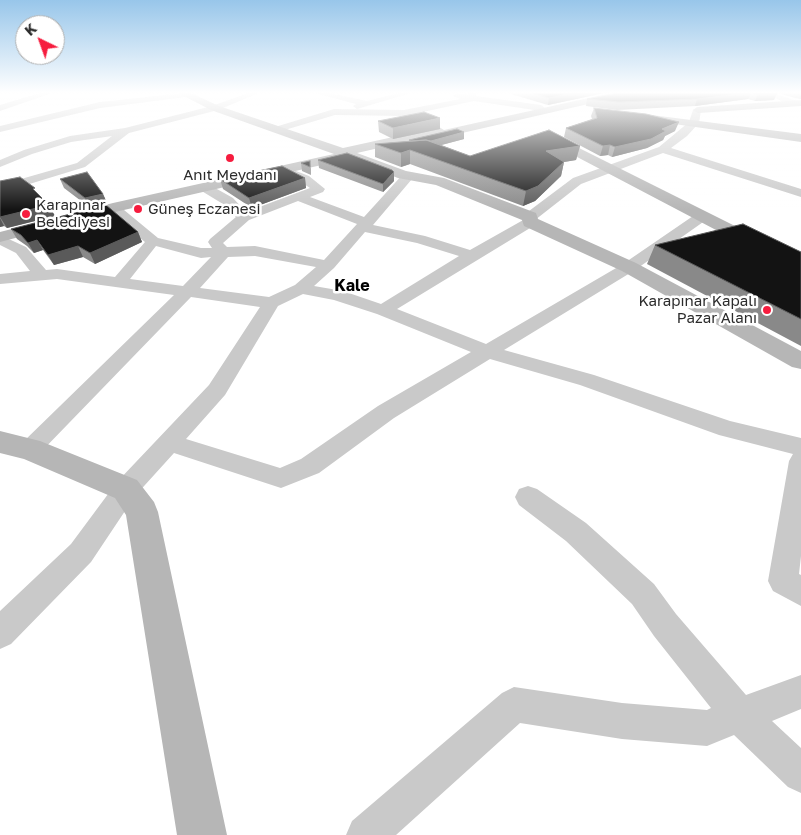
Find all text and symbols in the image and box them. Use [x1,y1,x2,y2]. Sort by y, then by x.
north arrow [15,15,65,65]
text: K [21,20,40,39]
marker: Anıt Meydanı [224,152,236,164]
place label: Anıt Meydanı [183,166,277,184]
place label: Karapınar Belediyesi [36,196,110,231]
place label: Güneş Eczanesi [148,200,260,218]
marker: Güneş Eczanesi [132,203,144,215]
marker: Karapınar Belediyesi [20,208,32,220]
district label: Kale [334,276,370,296]
place label: Karapınar Kapalı Pazar Alanı [638,292,757,327]
marker: Karapınar Kapalı Pazar Alanı [761,304,773,316]

